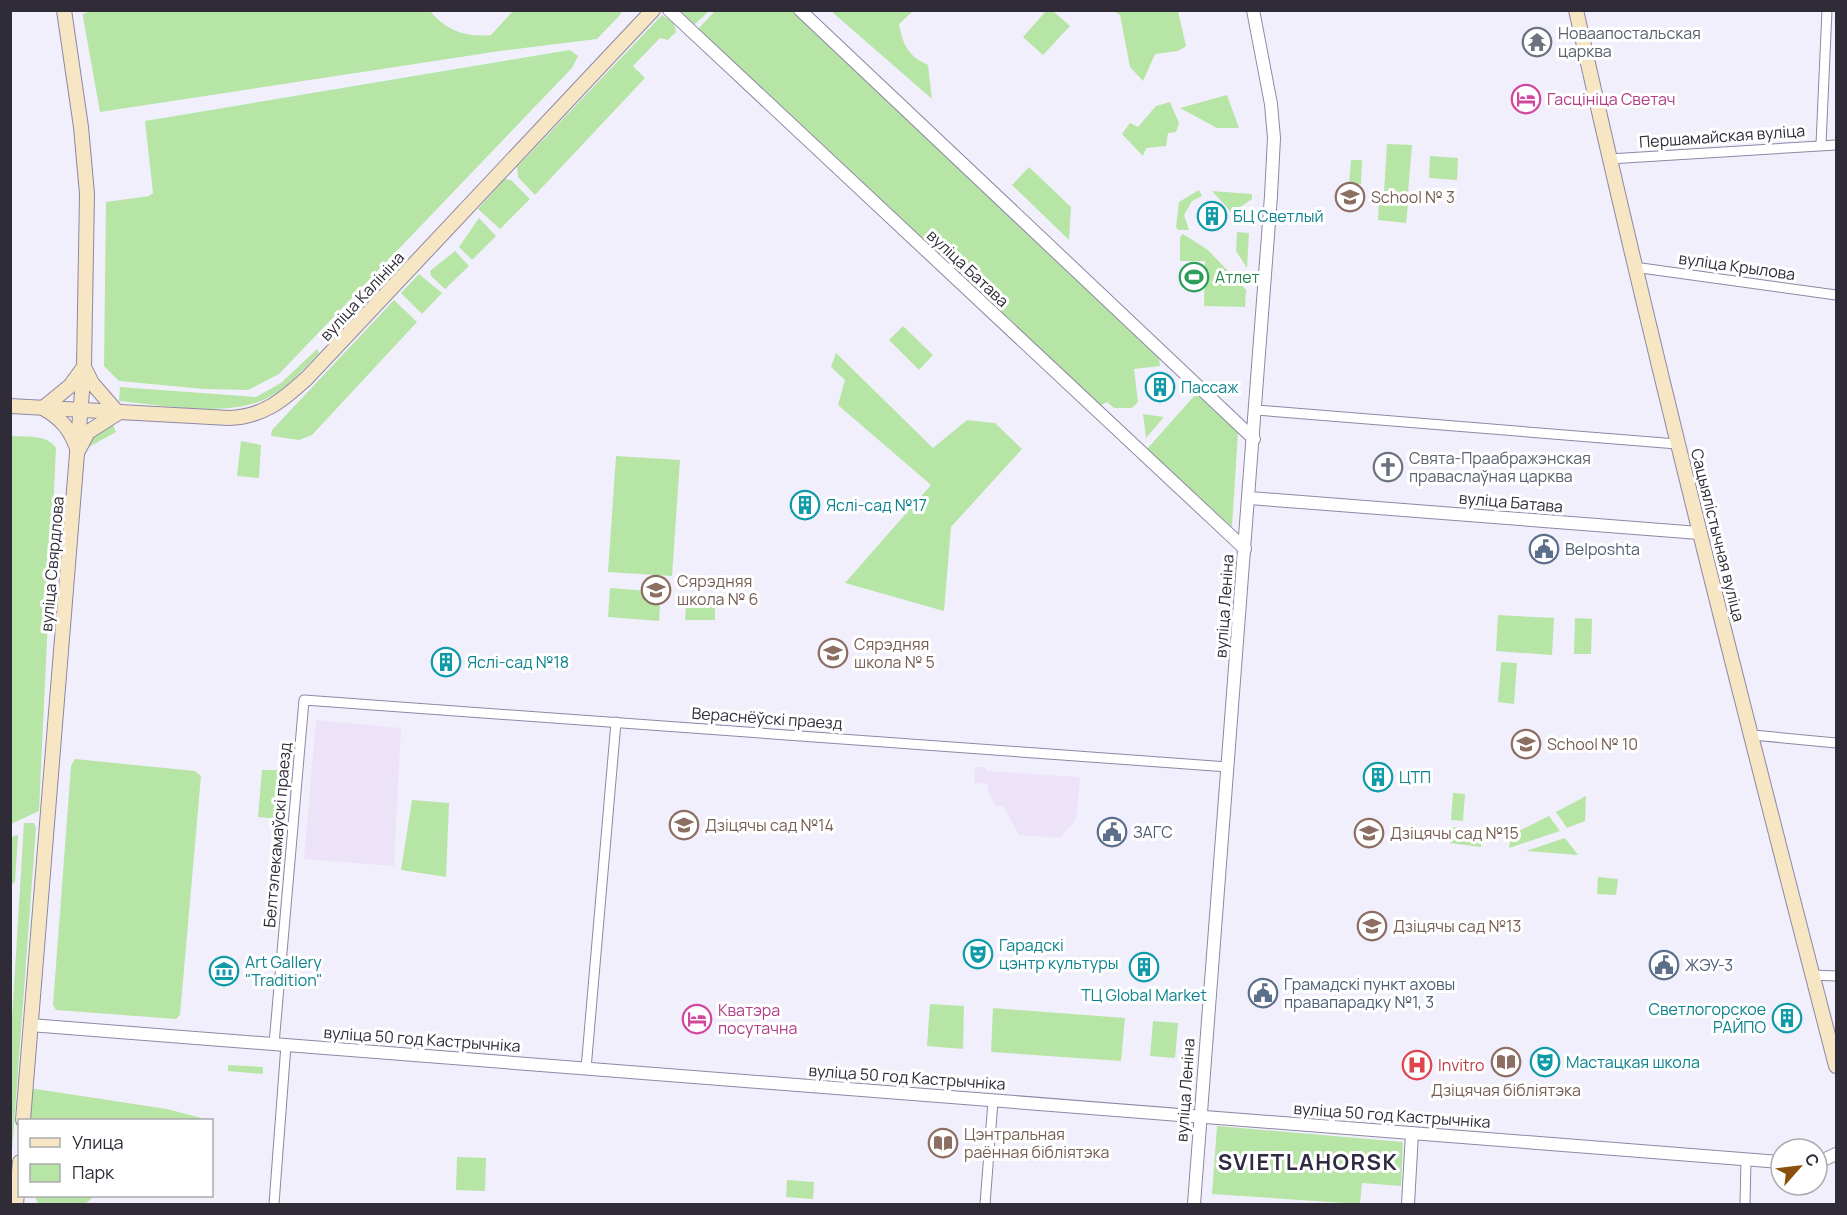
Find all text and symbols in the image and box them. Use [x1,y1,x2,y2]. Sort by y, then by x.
place label: Новаапостальская царква [1558,22,1701,62]
temple icon: Новаапостальская царква [1521,26,1553,58]
hotel icon: Гасцініца Светач [1510,83,1542,115]
place label: Гасцініца Светач [1547,88,1676,110]
street label: Першамайская вуліца [1638,119,1806,153]
school or university icon: School № 3 [1334,181,1366,213]
place label: School № 3 [1371,186,1455,208]
building icon: БЦ Светлый [1196,200,1228,232]
place label: БЦ Светлый [1233,205,1324,227]
street label: вуліца Батава [922,224,1014,312]
street label: вуліца Калініна [315,247,409,345]
street label: вуліца Крылова [1677,247,1797,285]
sports icon: Атлет [1178,261,1210,293]
place label: Атлет [1215,266,1260,288]
building icon: Пассаж [1144,371,1176,403]
place label: Пассаж [1181,376,1239,398]
street label: Сацыялістычная вуліца [1686,446,1750,624]
place label: Свята-Праабражэнская праваслаўная царква [1409,447,1591,487]
church icon: Свята-Праабражэнская праваслаўная царква [1372,451,1404,483]
street label: вуліца Батава [1458,486,1564,518]
building icon: Яслі-сад №17 [789,489,821,521]
place label: Яслі-сад №17 [826,494,927,516]
street label: вуліца Свярдлова [35,495,69,633]
public building icon: Belposhta [1528,533,1560,565]
place label: Belposhta [1565,538,1640,560]
street label: вуліца Леніна [1209,554,1239,658]
place label: Сярэдняя школа № 6 [677,570,759,610]
school or university icon: Сярэдняя школа № 6 [640,574,672,606]
place label: Сярэдняя школа № 5 [854,633,935,673]
school or university icon: Сярэдняя школа № 5 [817,637,849,669]
building icon: Яслі-сад №18 [430,646,462,678]
place label: Яслі-сад №18 [467,651,569,673]
street label: Вераснёўскі праезд [691,702,844,734]
school or university icon: School № 10 [1510,728,1542,760]
place label: School № 10 [1547,733,1638,755]
street label: Белтэлекамаўскі праезд [258,741,296,929]
building icon: ЦТП [1362,761,1394,793]
place label: ЦТП [1399,766,1431,788]
school or university icon: Дзіцячы сад №14 [668,809,700,841]
place label: Дзіцячы сад №14 [705,814,834,836]
public building icon: ЗАГС [1096,816,1128,848]
school or university icon: Дзіцячы сад №15 [1353,817,1385,849]
place label: ЗАГС [1133,821,1173,843]
place label: Дзіцячы сад №15 [1390,822,1519,844]
school or university icon: Дзіцячы сад №13 [1356,910,1388,942]
place label: Дзіцячы сад №13 [1393,915,1521,937]
place label: Гарадскі цэнтр культуры [999,934,1118,974]
theatre icon: Гарадскі цэнтр культуры [962,938,994,970]
public building icon: ЖЭУ-3 [1648,949,1680,981]
place label: Art Gallery "Tradition" [245,951,323,991]
building icon: ТЦ Global Market [1128,951,1160,983]
place label: ЖЭУ-3 [1685,954,1733,976]
museum icon: Art Gallery "Tradition" [208,955,240,987]
place label: Грамадскі пункт аховы правапарадку №1, 3 [1284,973,1455,1013]
public building icon: Грамадскі пункт аховы правапарадку №1, 3 [1247,977,1279,1009]
place label: ТЦ Global Market [1081,984,1207,1006]
place label: Светлогорское РАЙПО [1648,998,1766,1038]
place label: Кватэра посутачна [718,999,797,1039]
building icon: Светлогорское РАЙПО [1771,1002,1803,1034]
hotel icon: Кватэра посутачна [681,1003,713,1035]
street label: вуліца 50 год Кастрычніка [323,1021,521,1057]
street label: вуліца Леніна [1170,1038,1200,1142]
library icon: Дзіцячая бібліятэка [1490,1046,1522,1078]
theatre icon: Мастацкая школа [1529,1046,1561,1078]
hospital icon: Invitro [1401,1049,1433,1081]
place label: Мастацкая школа [1566,1051,1700,1073]
place label: Invitro [1438,1054,1485,1076]
street label: вуліца 50 год Кастрычніка [808,1059,1006,1095]
place label: Дзіцячая бібліятэка [1431,1079,1581,1101]
street label: вуліца 50 год Кастрычніка [1293,1097,1491,1133]
legend [18,1119,213,1197]
place label: Цэнтральная раённая бібліятэка [964,1123,1109,1163]
library icon: Цэнтральная раённая бібліятэка [927,1127,959,1159]
text: Улица [72,1130,124,1154]
north arrow [1769,1137,1829,1197]
district label: SVIETLAHORSK [1218,1147,1398,1177]
text: С [1800,1150,1825,1170]
text: Парк [72,1160,115,1184]

